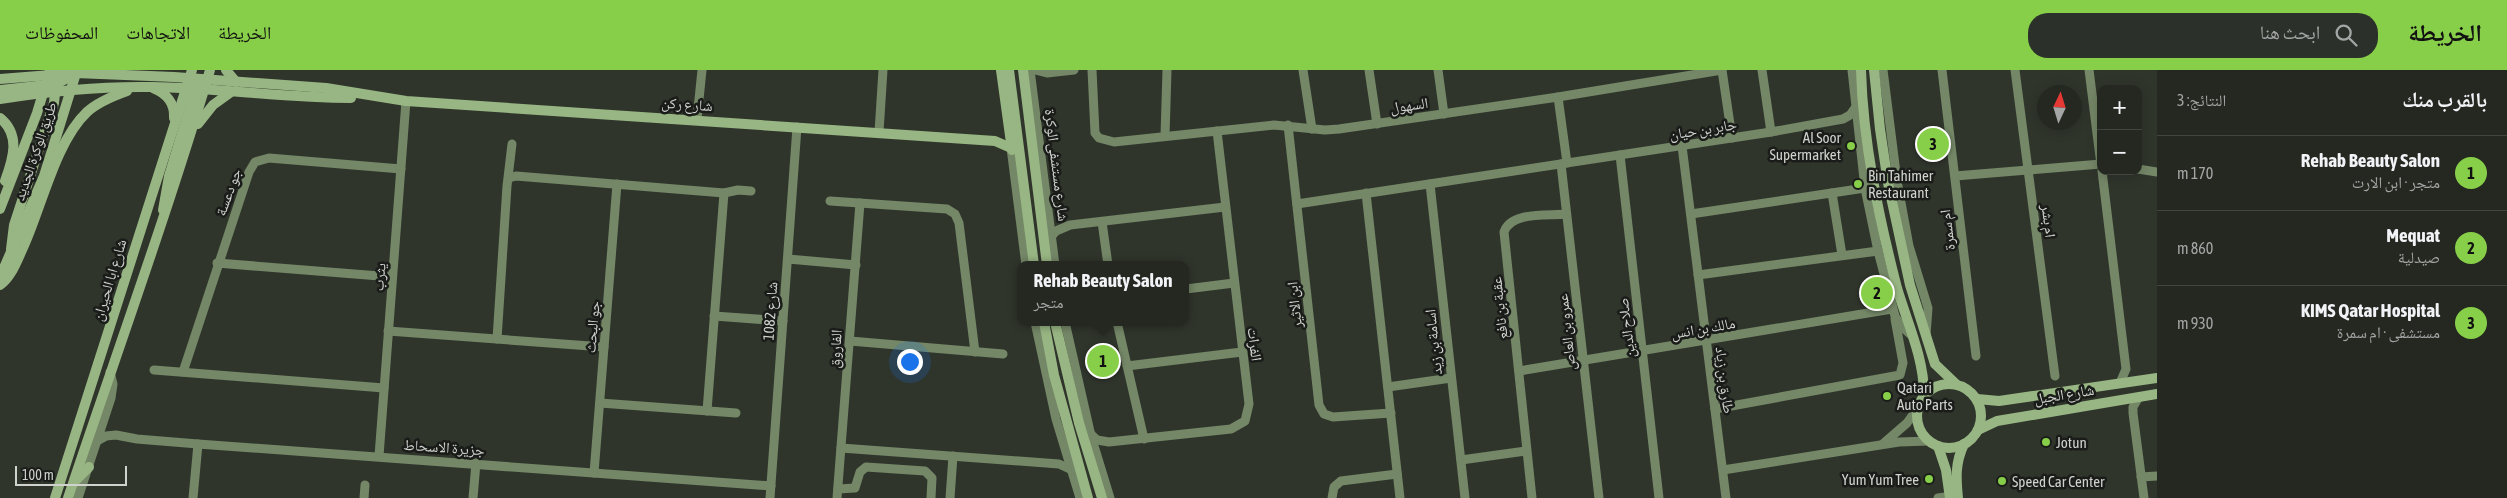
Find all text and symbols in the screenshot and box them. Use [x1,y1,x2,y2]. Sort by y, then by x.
search box [2028,13,2378,58]
text: الخريطة [2408,19,2482,46]
text: ابحث هنا [2260,21,2320,43]
icon: search [2332,21,2360,49]
text: المحفوظات [25,22,98,43]
text: الاتجاهات [126,22,190,43]
text: الخريطة [218,22,271,43]
north arrow [2037,85,2082,130]
map controls [2097,85,2142,175]
button: + [2097,85,2142,130]
text: بالقرب منك [2402,87,2487,111]
text: النتائج: 3 [2177,91,2226,109]
street label: شارع ركن [661,94,713,116]
street label: السهول [1389,94,1429,118]
street label: طريق الوكرة الجديد [10,99,62,203]
street label: شارع مستشفى الوكرة [1040,108,1072,223]
street label: جابر بن حيان [1668,115,1739,145]
pin: 3 [1917,125,1949,163]
place label: Al Soor Supermarket [1769,129,1842,163]
button: − [2097,130,2142,175]
marker: Al Soor Supermarket [1845,140,1857,152]
text: Rehab Beauty Salon [2301,149,2440,171]
text: 170 m [2177,164,2213,182]
text: 1 [2467,164,2475,182]
street label: جو دعسة [212,166,245,218]
place label: Bin Tahimer Restaurant [1868,167,1934,201]
text: متجر · ابن الارت [2352,173,2440,191]
marker: Bin Tahimer Restaurant [1852,178,1864,190]
street label: ام بشر [2036,203,2059,239]
street label: ام سمرة [1936,208,1960,251]
text: Mequat [2386,224,2440,246]
street label: شارع ابا الحيران [88,237,131,324]
text: 860 m [2177,239,2213,257]
text: 2 [2467,239,2475,257]
text: صيدلية [2398,248,2440,266]
popup [1017,261,1189,326]
street label: يثرب [369,262,390,292]
text: Rehab Beauty Salon [1033,269,1173,291]
pin: 2 [1861,274,1893,312]
street label: عقبة بن نافع [1487,275,1513,340]
street label: شارع 1082 [759,281,783,341]
street label: ابن الاثير [1283,281,1307,330]
street label: عمرو بن العاص [1553,292,1580,371]
text: متجر [1033,293,1064,311]
street label: صلاح الدين [1614,297,1640,359]
text: KIMS Qatar Hospital [2301,299,2440,321]
street label: جو البحث [581,300,604,354]
street label: اسامة بن زيد [1421,308,1447,376]
street label: مالك بن انس [1670,314,1737,344]
text: 930 m [2177,314,2213,332]
text: 3 [2467,314,2475,332]
text: مستشفى · ام سمرة [2337,323,2440,341]
street label: الفرات [1244,326,1265,362]
street label: الفاروق [825,329,847,369]
pin: 1 [1087,342,1119,380]
street label: طارق بن زياد [1710,346,1738,415]
your location [897,349,923,375]
place label: Qatari Auto Parts [1897,379,1953,413]
street label: شارع الجبل [2033,381,2096,409]
marker: Qatari Auto Parts [1881,390,1893,402]
place label: Jotun [2056,434,2087,451]
street label: جزيرة الاسحاط [403,436,486,459]
marker: Jotun [2040,436,2052,448]
scale bar [15,463,128,486]
text: 100 m [22,467,54,483]
place label: Yum Yum Tree [1842,471,1919,488]
marker: Yum Yum Tree [1923,473,1935,485]
place label: Speed Car Center [2012,473,2105,490]
marker: Speed Car Center [1996,475,2008,487]

